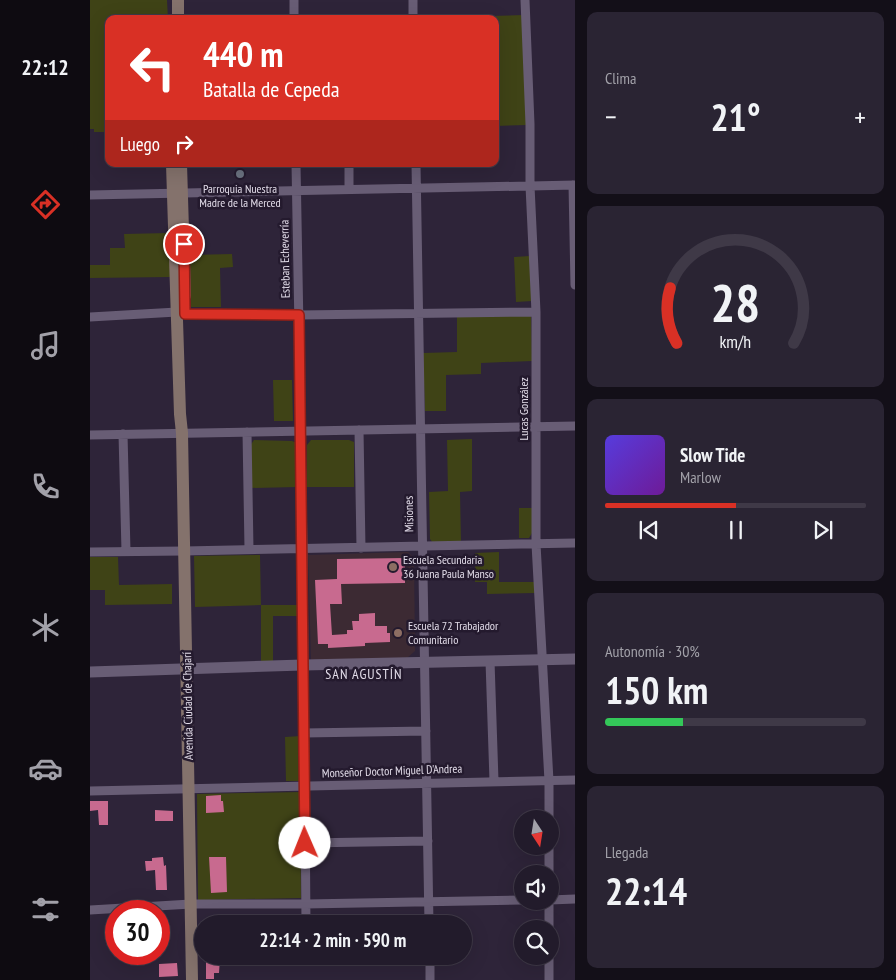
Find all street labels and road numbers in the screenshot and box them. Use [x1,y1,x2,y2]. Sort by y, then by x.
street label: Esteban Echeverría [276,220,293,298]
street label: Lucas González [516,377,531,441]
street label: Misiones [401,496,416,532]
street label: Avenida Ciudad de Chajarí [179,652,196,760]
street label: Monseñor Doctor Miguel D'Andrea [322,761,463,780]

